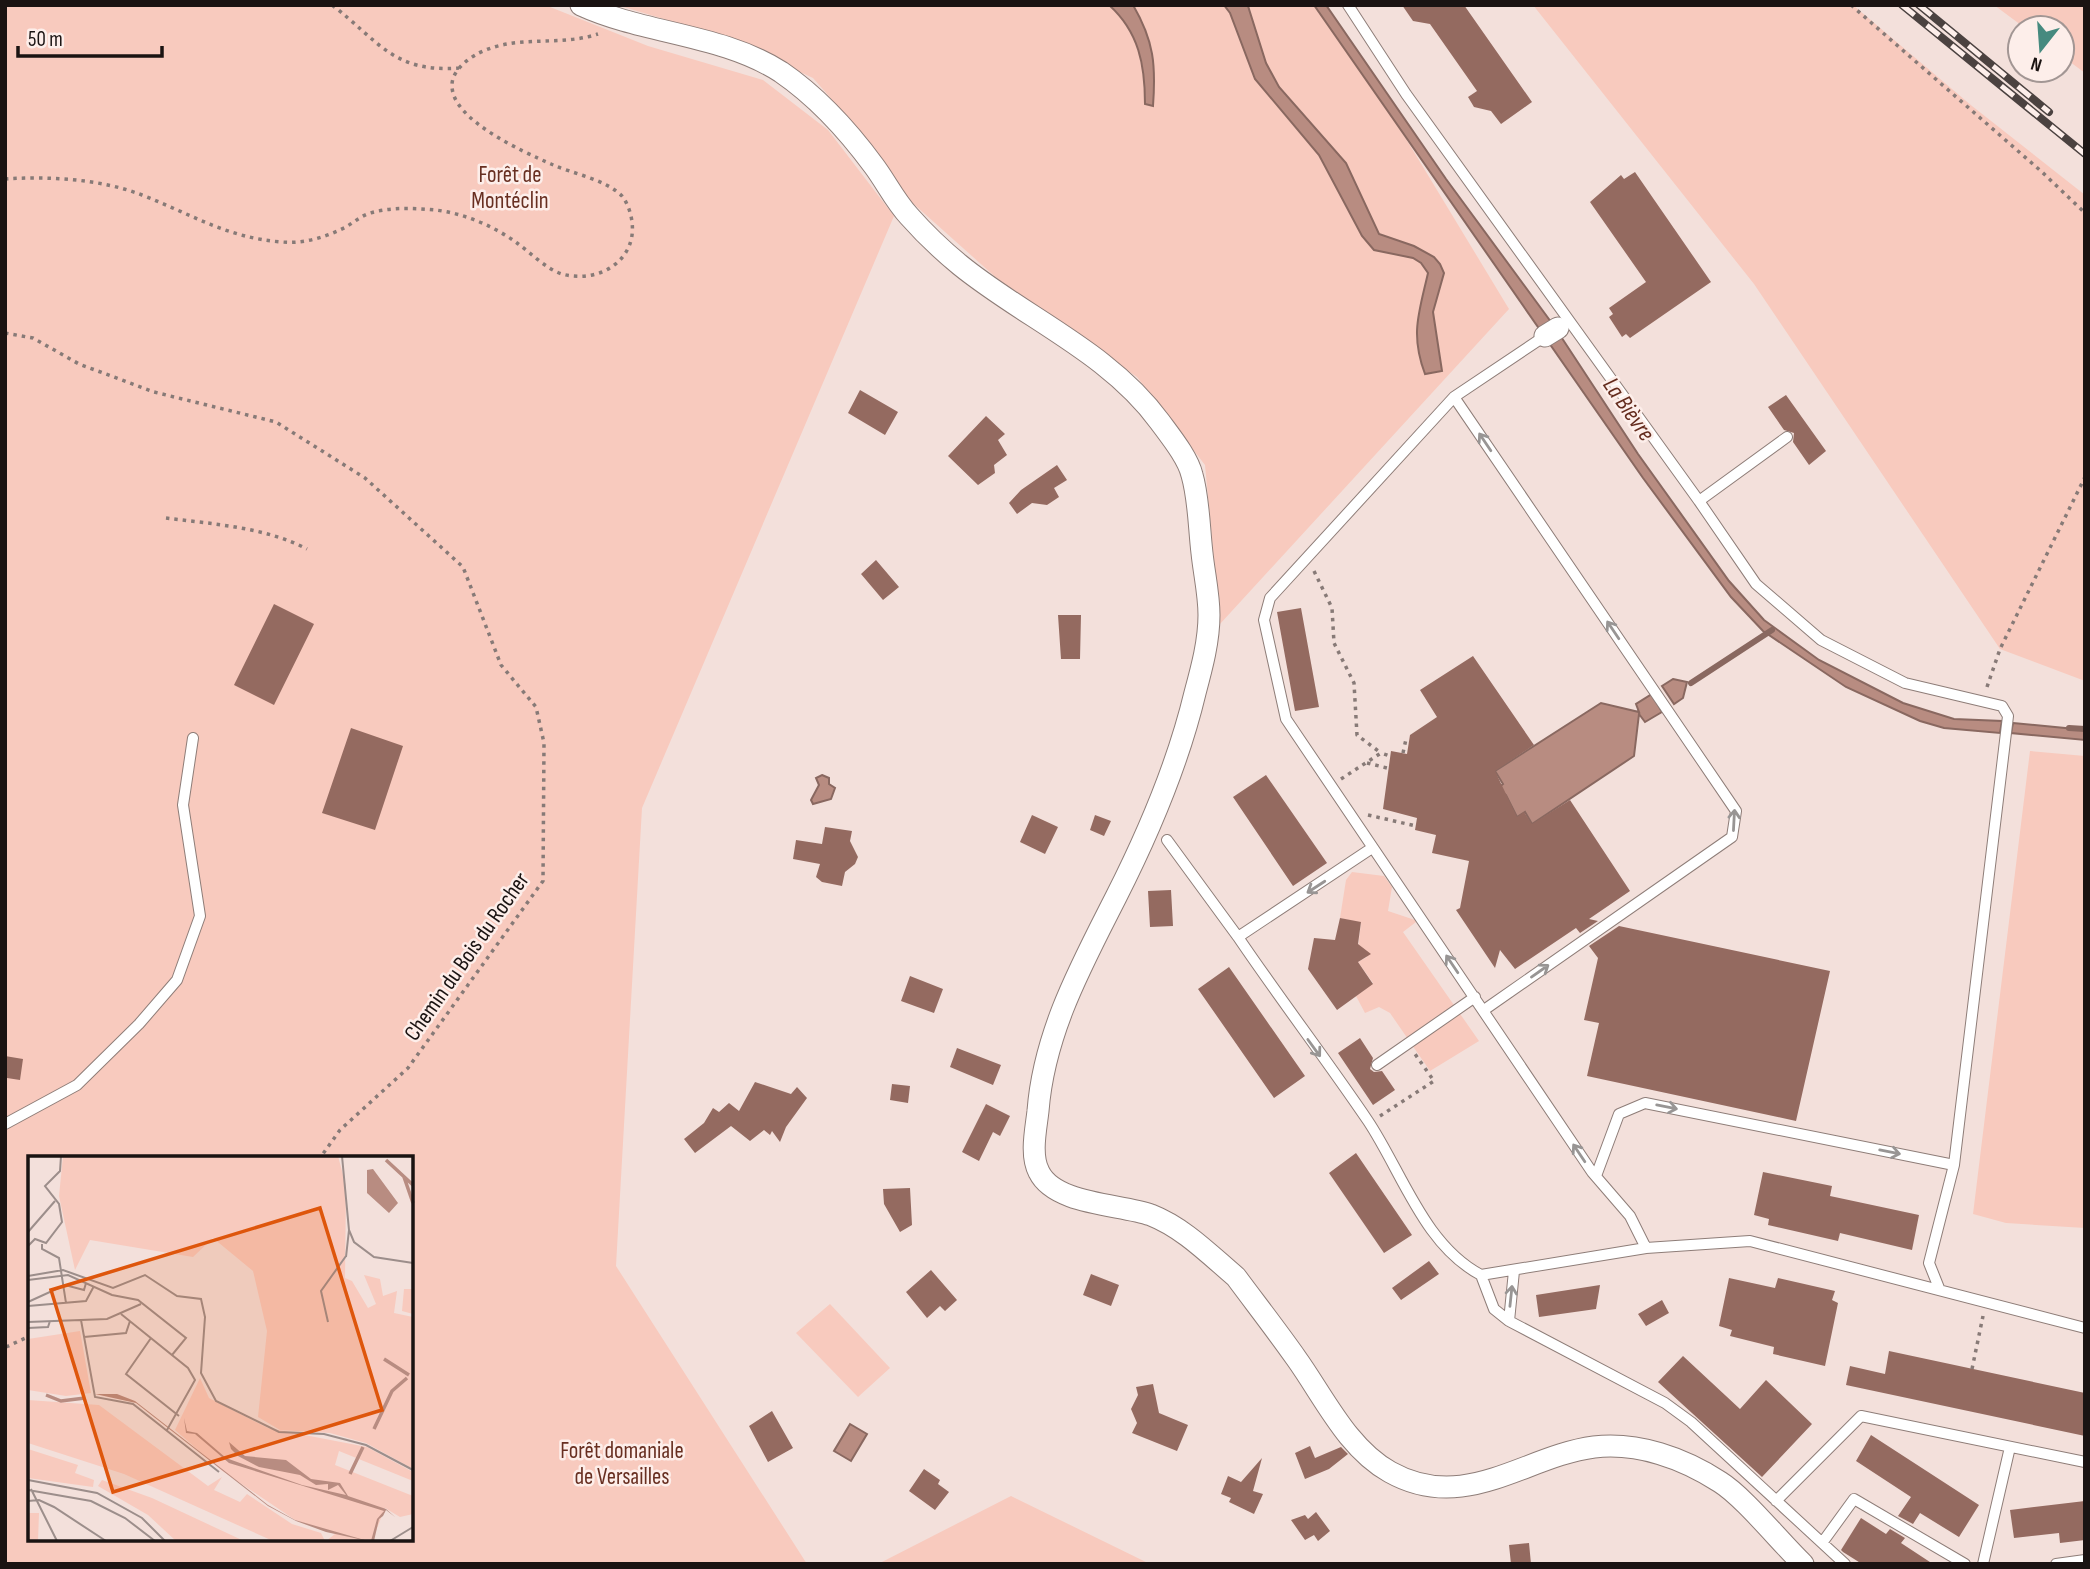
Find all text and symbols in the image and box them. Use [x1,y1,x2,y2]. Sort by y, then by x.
scale bar [18,14,161,58]
north arrow [2006,14,2076,84]
text: 50 m [28,27,63,52]
text: N [2028,51,2045,76]
park label: Forêt de Montéclin [471,161,549,215]
water label: La Bièvre [1596,372,1661,447]
one-way arrow [1478,433,1492,452]
one-way arrow [1606,621,1620,640]
one-way arrow [1727,809,1740,832]
street label: Chemin du Bois du Rocher [398,867,536,1046]
one-way arrow [1307,879,1326,894]
one-way arrow [1445,955,1459,974]
one-way arrow [1530,964,1549,978]
one-way arrow [1307,1038,1321,1057]
one-way arrow [1655,1101,1678,1115]
one-way arrow [1572,1143,1586,1163]
one-way arrow [1878,1146,1901,1160]
inset map [28,1156,413,1541]
one-way arrow [1505,1285,1518,1308]
park label: Forêt domaniale de Versailles [560,1437,684,1491]

